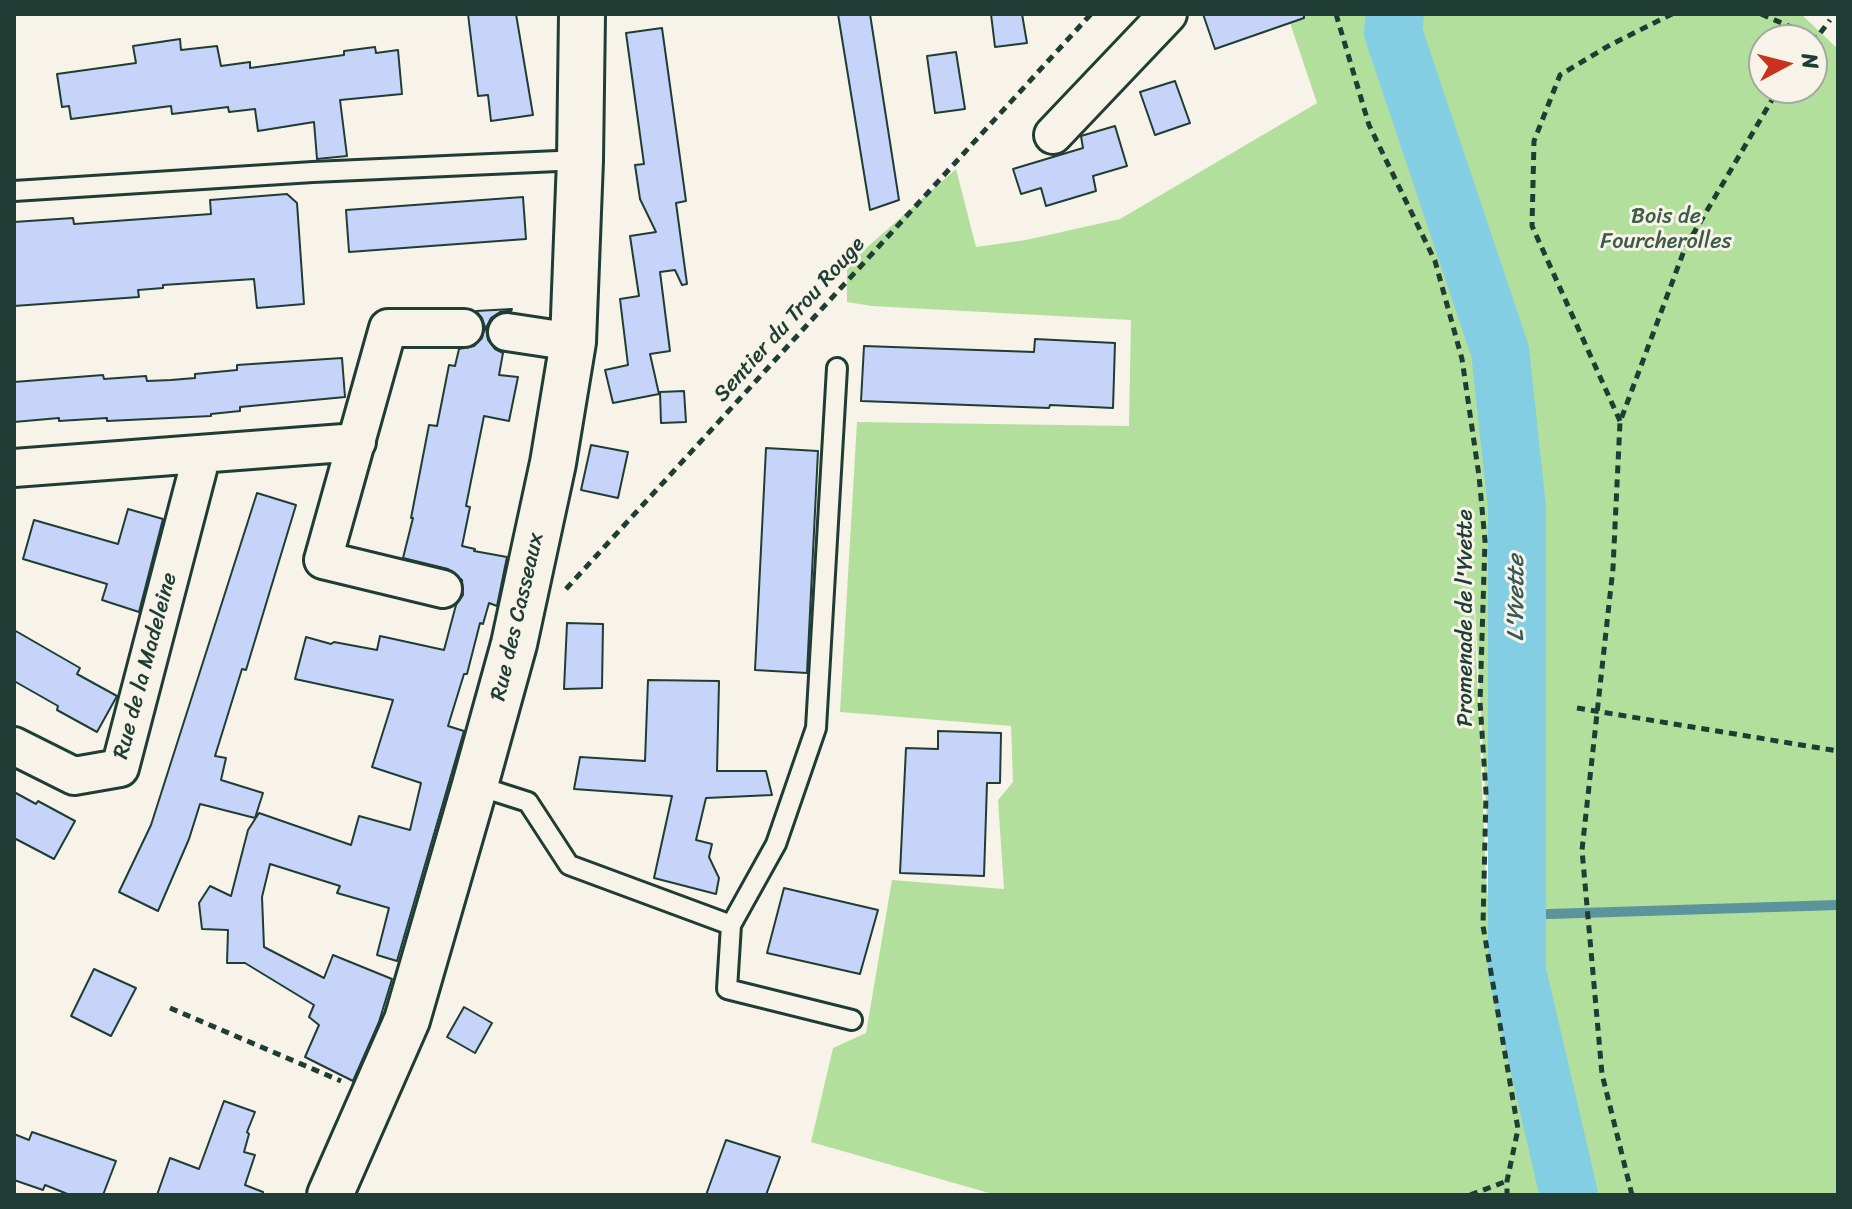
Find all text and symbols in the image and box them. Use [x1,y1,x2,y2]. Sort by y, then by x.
north arrow [1748,24,1828,104]
text: N [1790,51,1831,71]
park label: Bois de Fourcherolles [1600,204,1732,256]
street label: Sentier du Trou Rouge [709,232,871,408]
street label: Promenade de l'Yvette [1453,509,1479,727]
street label: Rue des Casseaux [486,531,550,703]
water label: L'Yvette [1503,555,1531,641]
street label: Rue de la Madeleine [108,570,184,762]

